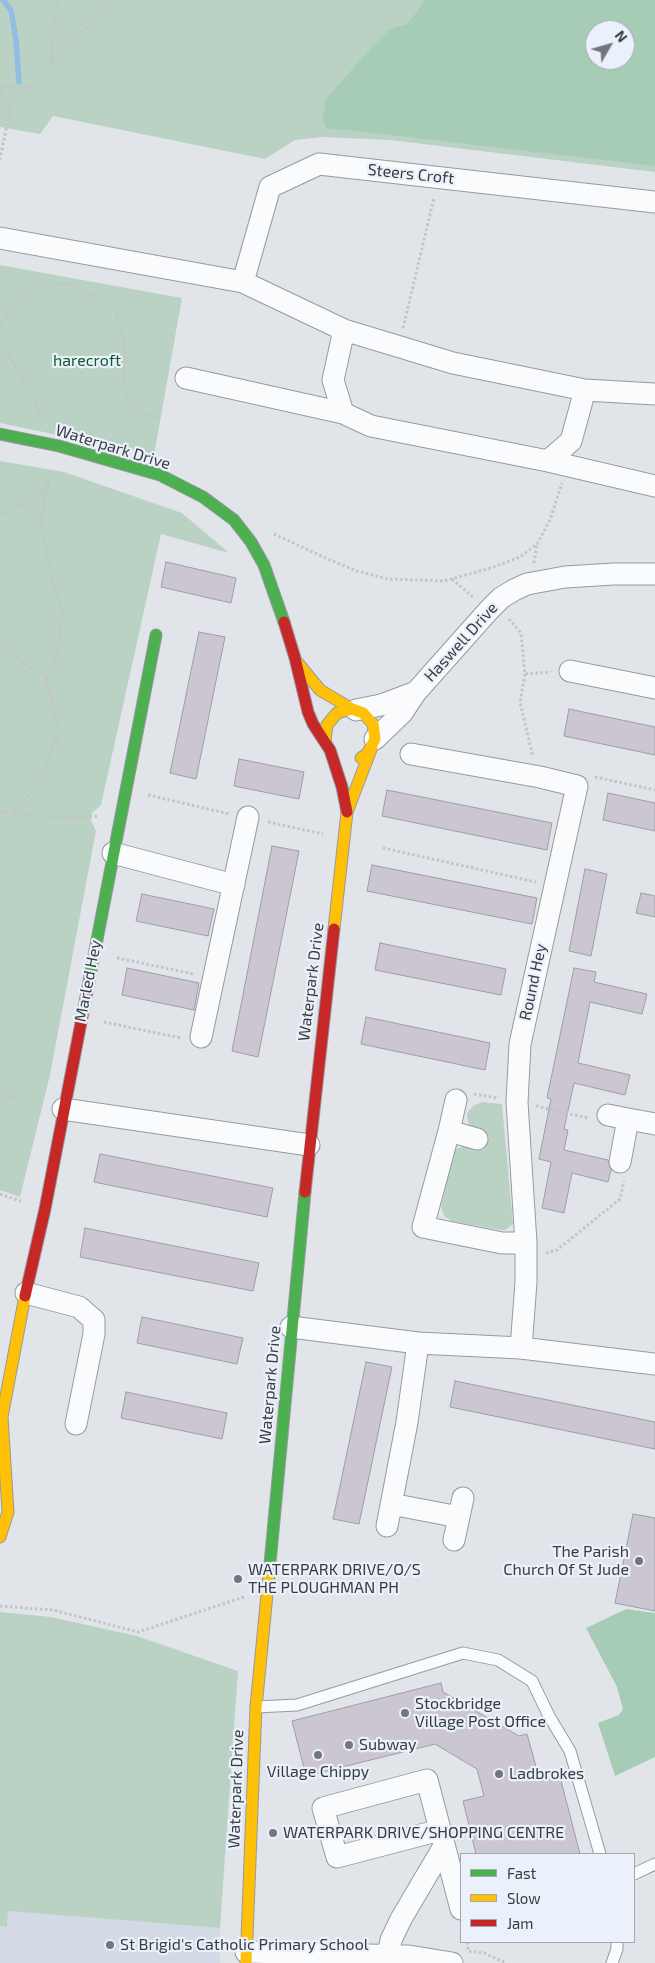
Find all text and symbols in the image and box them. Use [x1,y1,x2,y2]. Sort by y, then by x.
north arrow [585,20,635,70]
text: N [612,27,631,45]
street label: Steers Croft [367,160,455,188]
park label: harecroft [53,351,121,371]
street label: Waterpark Drive [53,420,173,474]
street label: Haswell Drive [420,598,502,686]
street label: Waterpark Drive [294,922,328,1042]
street label: Marled Hey [71,938,105,1024]
street label: Round Hey [516,942,550,1022]
street label: Waterpark Drive [255,1325,285,1445]
place label: The Parish Church Of St Jude [503,1542,629,1580]
marker: The Parish Church Of St Jude [633,1555,645,1567]
place label: WATERPARK DRIVE/O/S THE PLOUGHMAN PH [248,1560,421,1598]
marker: WATERPARK DRIVE/O/S THE PLOUGHMAN PH [232,1573,244,1585]
place label: Stockbridge Village Post Office [415,1694,546,1732]
marker: Stockbridge Village Post Office [399,1707,411,1719]
street label: Waterpark Drive [224,1729,248,1849]
place label: Subway [359,1735,417,1755]
marker: Subway [343,1739,355,1751]
marker: Village Chippy [312,1749,324,1761]
place label: Village Chippy [267,1762,369,1782]
place label: Ladbrokes [509,1764,584,1784]
marker: Ladbrokes [493,1768,505,1780]
place label: WATERPARK DRIVE/SHOPPING CENTRE [283,1823,564,1843]
marker: WATERPARK DRIVE/SHOPPING CENTRE [267,1827,279,1839]
legend [460,1853,635,1943]
text: Fast [507,1864,536,1882]
text: Slow [507,1889,541,1907]
text: Jam [507,1914,533,1932]
place label: St Brigid's Catholic Primary School [120,1935,369,1955]
marker: St Brigid's Catholic Primary School [104,1939,116,1951]

